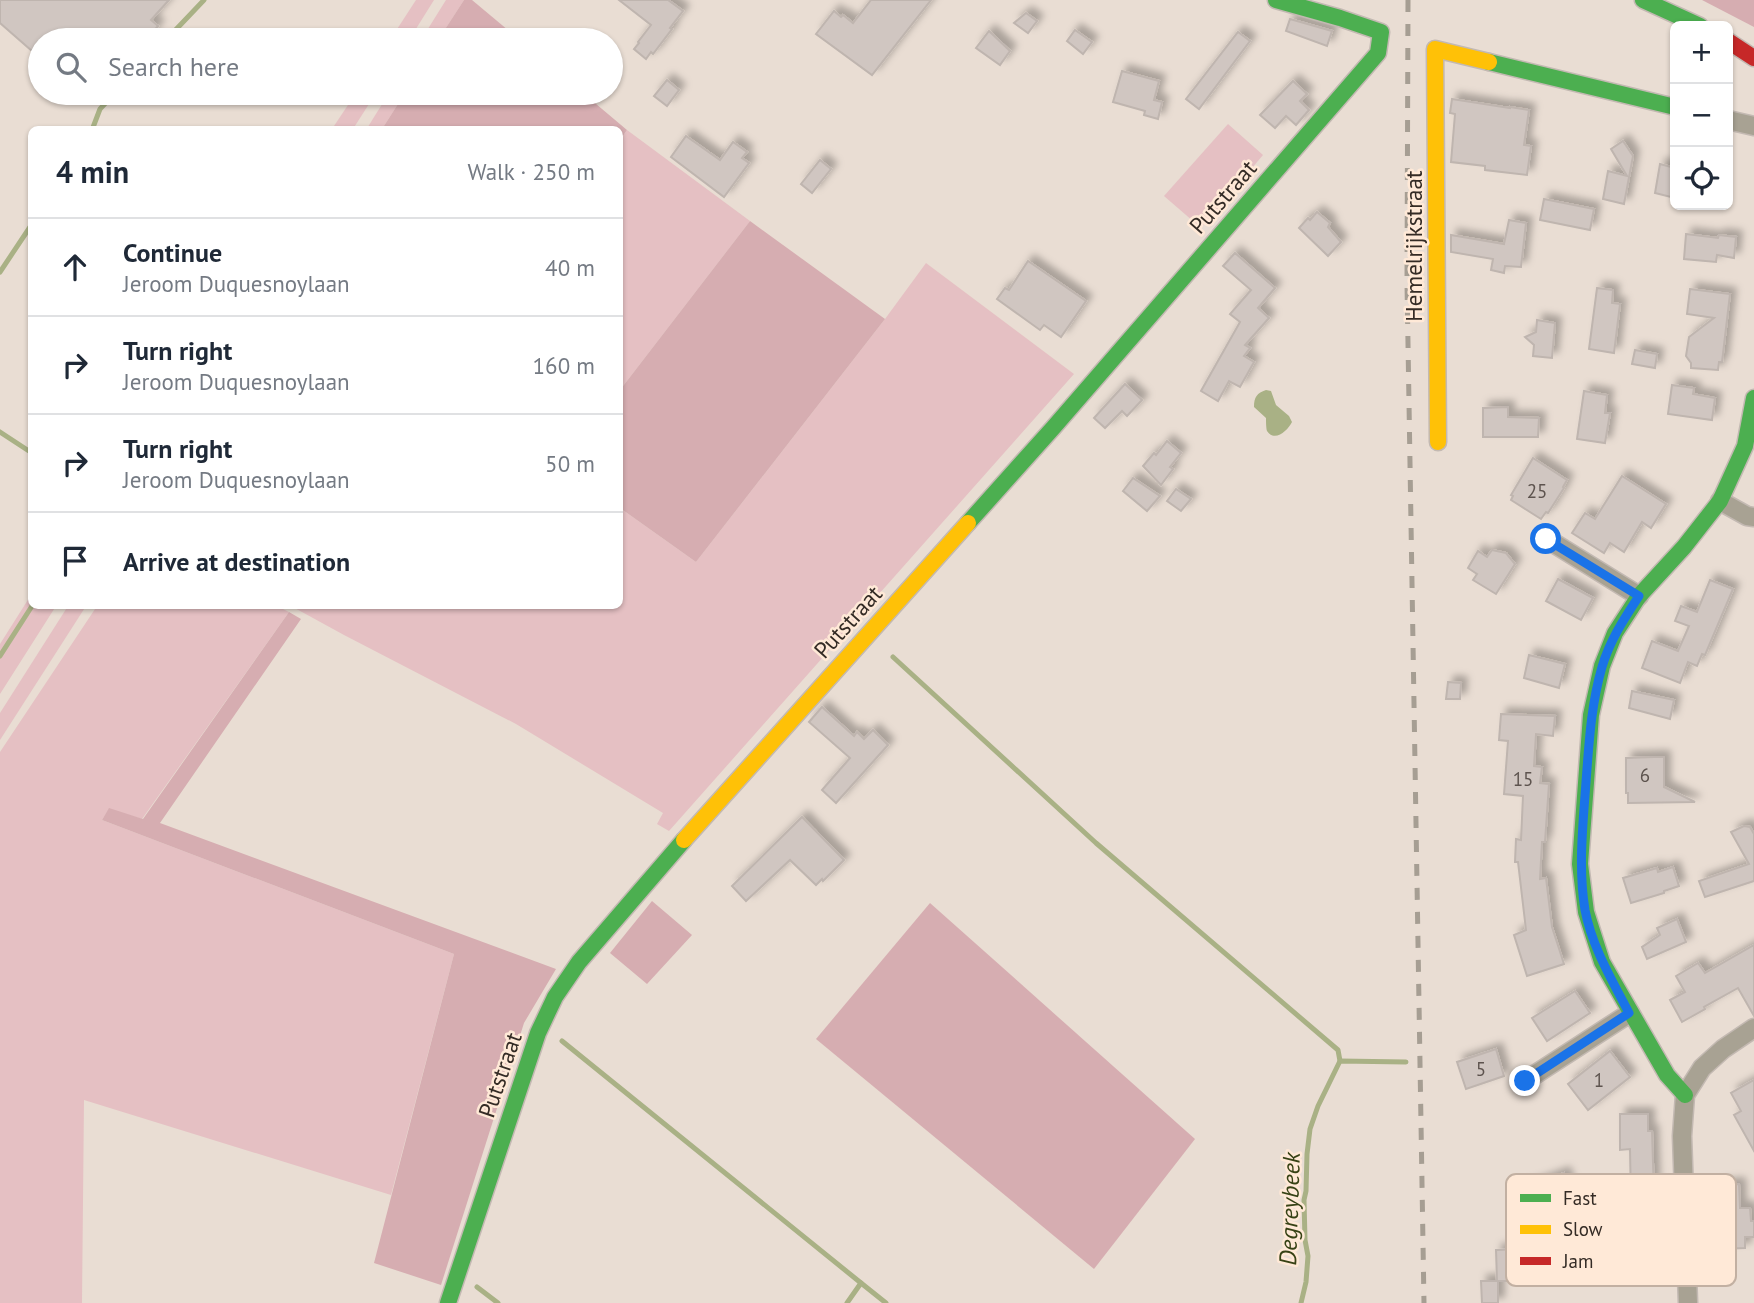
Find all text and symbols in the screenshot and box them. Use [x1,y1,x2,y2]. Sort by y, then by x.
map controls [1670,21,1733,210]
button: + [1670,21,1733,84]
search box [28,28,623,105]
icon: search [52,48,90,86]
text: Search here [108,50,239,83]
button: − [1670,84,1733,147]
button: locate [1670,147,1733,210]
text: 4 min [56,152,129,191]
street label: Putstraat [1183,154,1263,239]
text: Walk · 250 m [468,157,595,186]
street label: Hemelrijkstraat [1399,170,1428,322]
text: Continue [123,236,222,269]
icon: ahead [56,248,94,286]
text: 40 m [545,253,595,282]
text: Jeroom Duquesnoylaan [123,269,350,298]
text: Turn right [123,334,232,367]
icon: right [56,346,94,384]
text: 160 m [533,351,595,380]
text: Jeroom Duquesnoylaan [123,367,350,396]
text: Turn right [123,432,232,465]
icon: right [56,444,94,482]
text: 50 m [545,449,595,478]
text: Jeroom Duquesnoylaan [123,465,350,494]
house number: 25 [1527,479,1547,503]
route start [1530,523,1561,554]
icon: arrive [56,542,94,580]
text: Arrive at destination [123,545,350,578]
street label: Putstraat [807,579,888,664]
house number: 6 [1640,763,1650,787]
house number: 15 [1513,767,1533,791]
street label: Putstraat [471,1028,528,1121]
house number: 5 [1476,1057,1486,1081]
route end [1509,1065,1540,1096]
house number: 1 [1594,1068,1604,1092]
water label: Degreybeek [1272,1151,1307,1266]
legend [1506,1174,1736,1286]
text: Fast [1563,1186,1597,1210]
text: Slow [1563,1217,1603,1241]
text: Jam [1562,1249,1593,1273]

